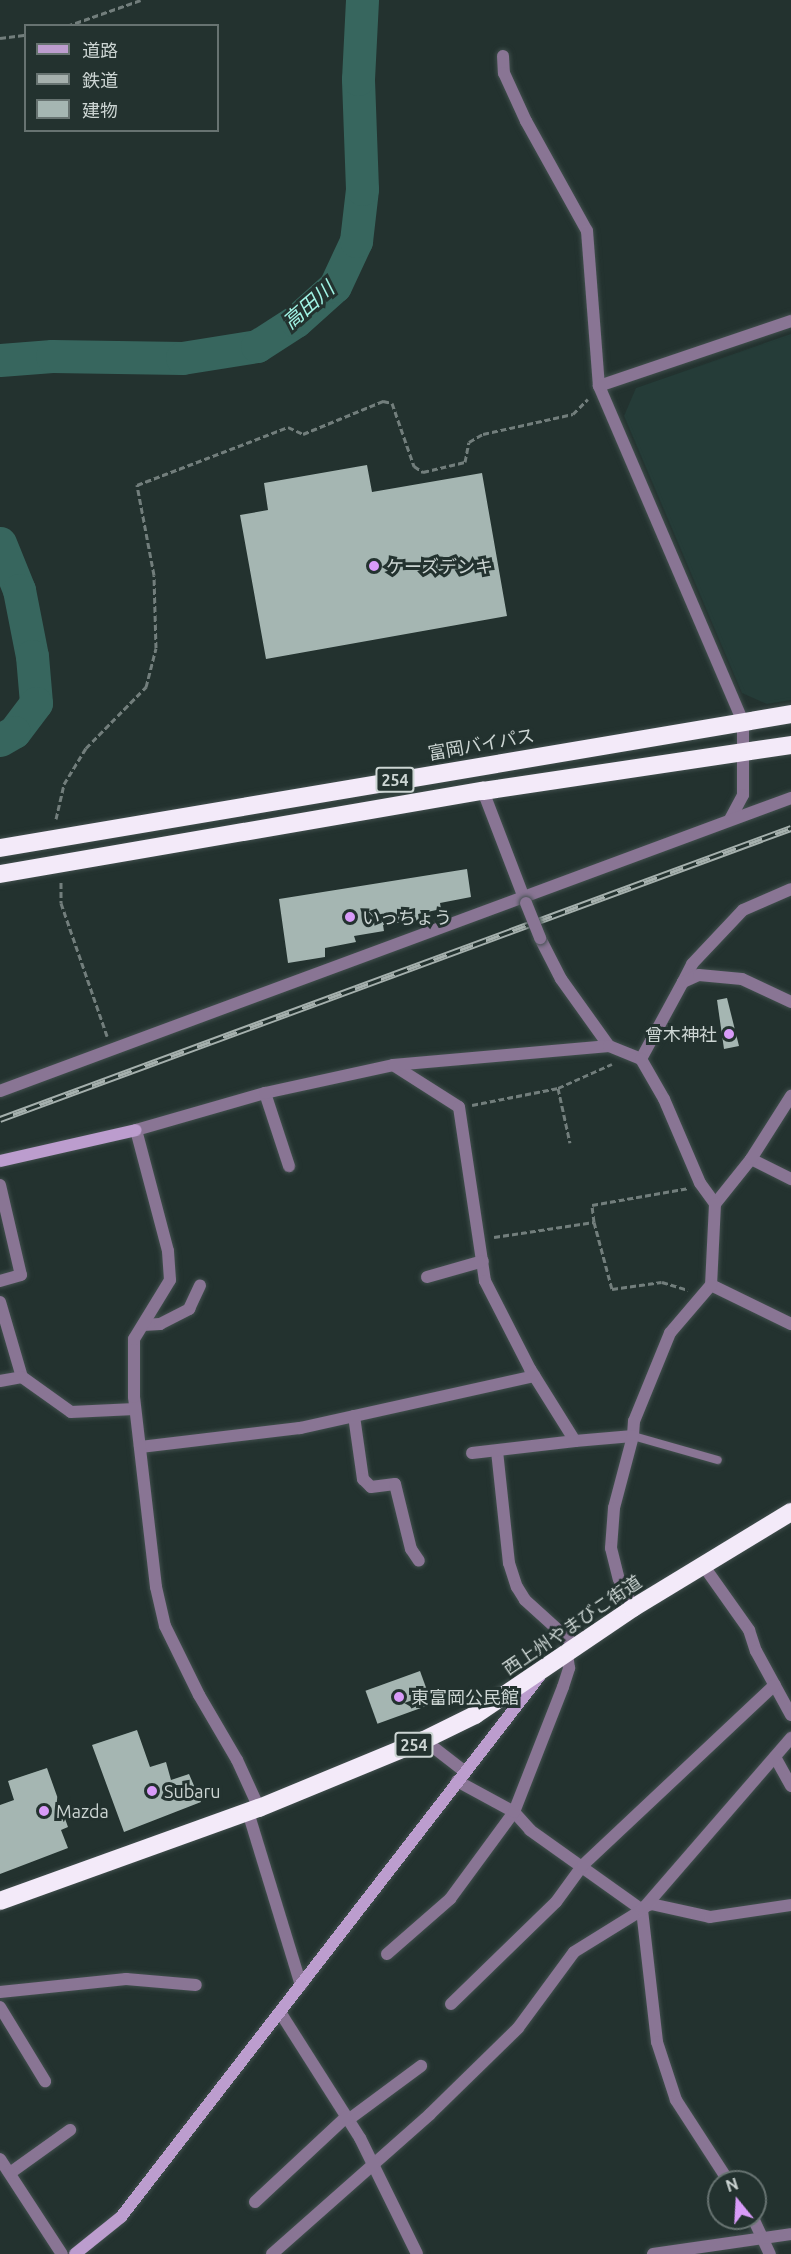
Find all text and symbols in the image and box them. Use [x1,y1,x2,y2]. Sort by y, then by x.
legend [24,24,219,132]
text: 道路 [82,40,118,60]
text: 鉄道 [82,70,118,90]
text: 建物 [82,100,118,120]
water label: 高田川 [277,276,339,334]
place label: ケーズデンキ [386,555,494,577]
marker: ケーズデンキ [367,559,381,573]
street label: 富岡バイパス [426,724,536,764]
road number: 254 [374,767,416,793]
place label: いっちょう [362,906,452,928]
marker: いっちょう [343,910,357,924]
place label: 曾木神社 [645,1023,717,1045]
marker: 曾木神社 [722,1027,736,1041]
street label: 西上州やまびこ街道 [499,1571,645,1679]
place label: 東富岡公民館 [411,1686,519,1708]
marker: 東富岡公民館 [392,1690,406,1704]
road number: 254 [393,1732,435,1758]
place label: Subaru [164,1780,221,1802]
marker: Subaru [145,1784,159,1798]
place label: Mazda [56,1800,109,1822]
marker: Mazda [37,1804,51,1818]
north arrow [707,2170,767,2230]
text: N [724,2174,741,2195]

